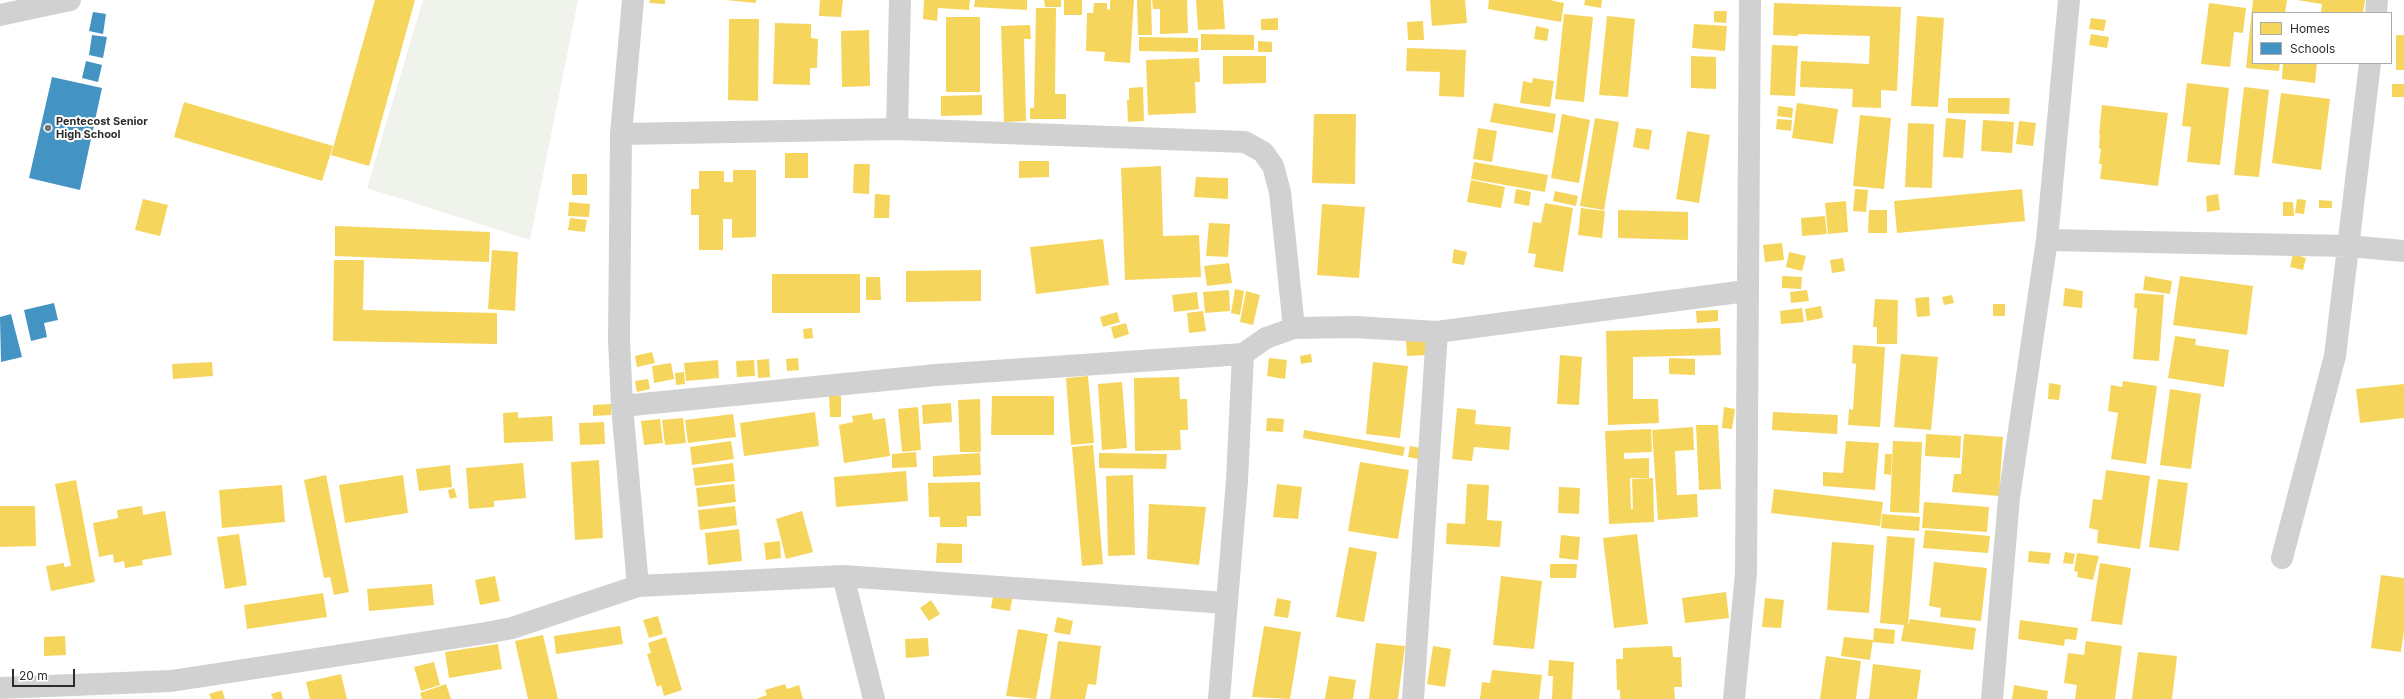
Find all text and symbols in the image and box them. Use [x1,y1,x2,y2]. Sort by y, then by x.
legend [2252,12,2392,64]
text: Homes [2290,21,2330,36]
text: Schools [2290,41,2335,56]
place label: Pentecost Senior High School [56,115,148,141]
marker: Pentecost Senior High School [43,123,53,133]
scale bar [14,661,77,687]
text: 20 m [19,668,48,683]

